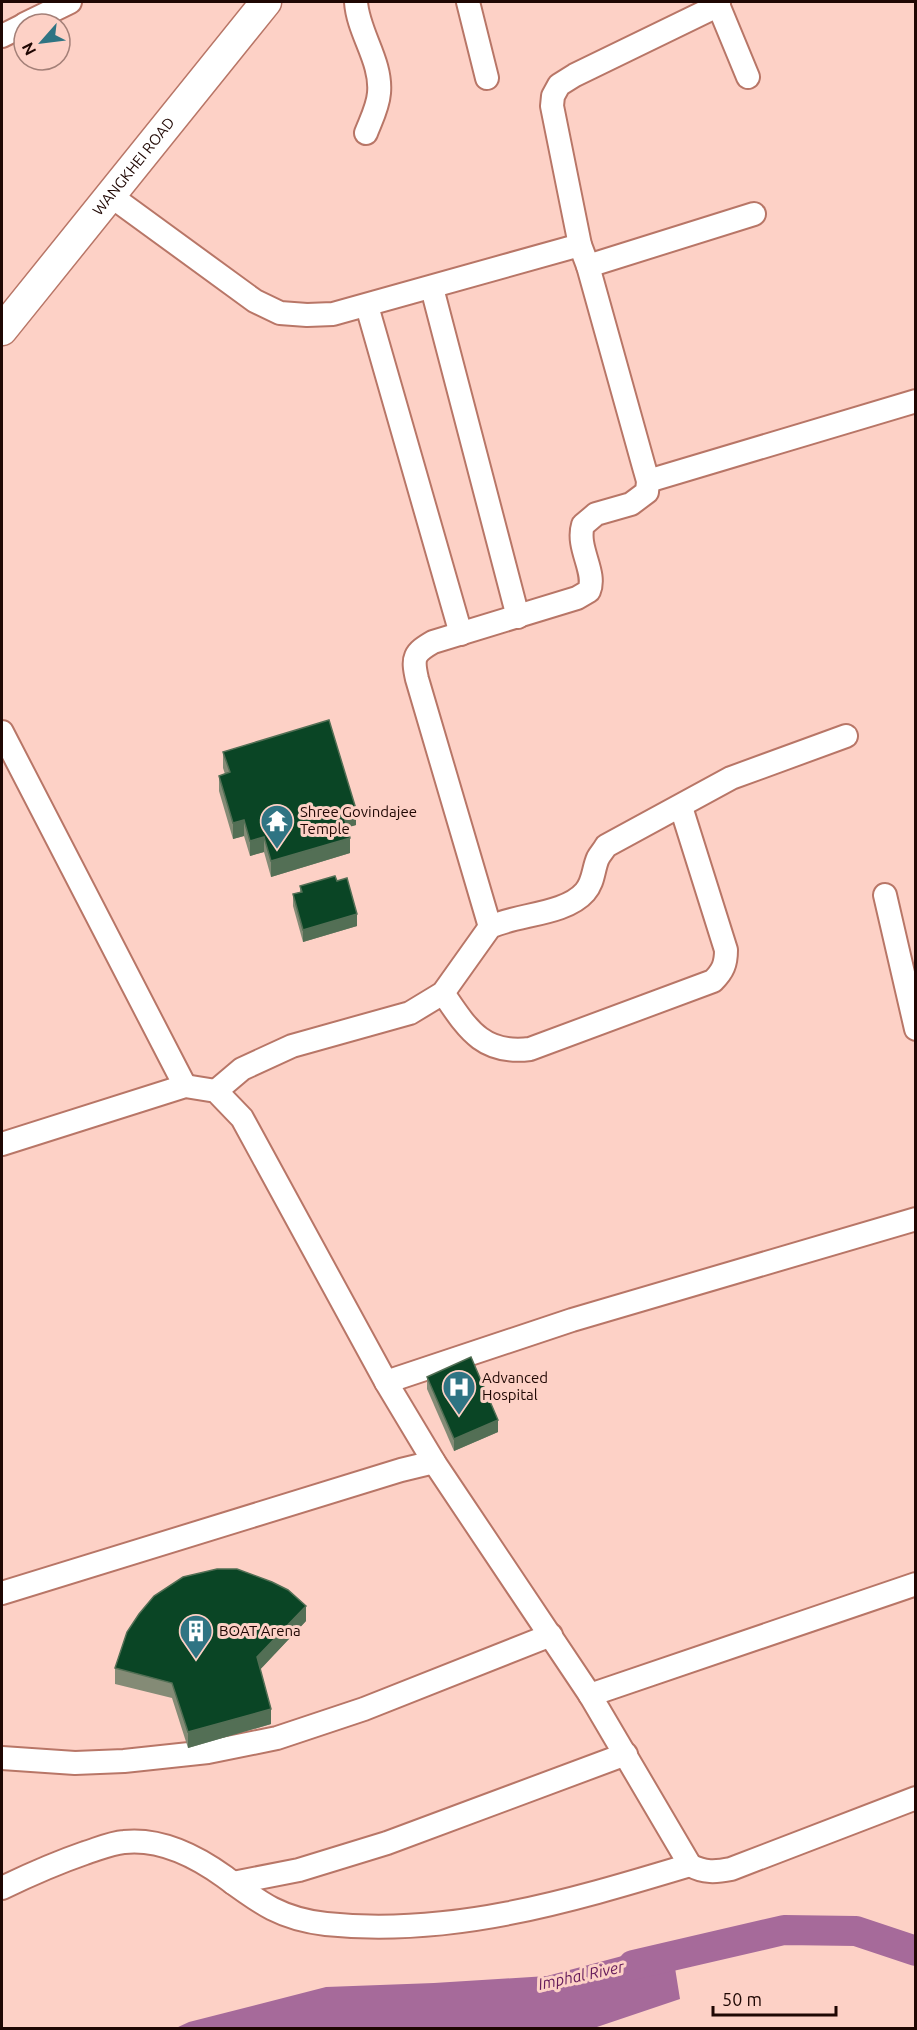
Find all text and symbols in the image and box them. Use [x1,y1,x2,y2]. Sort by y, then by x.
north arrow [12,12,72,72]
text: N [18,40,40,59]
street label: WANGKHEI ROAD [89,114,178,218]
temple icon: Shree Govindajee Temple [259,803,295,850]
place label: Shree Govindajee Temple [300,803,417,837]
hospital icon: Advanced Hospital [441,1369,477,1416]
place label: Advanced Hospital [482,1369,548,1403]
building icon: BOAT Arena [178,1613,214,1660]
place label: BOAT Arena [219,1622,301,1639]
water label: Imphal River [536,1957,626,1993]
scale bar [713,1979,836,2017]
text: 50 m [722,1989,762,2009]

